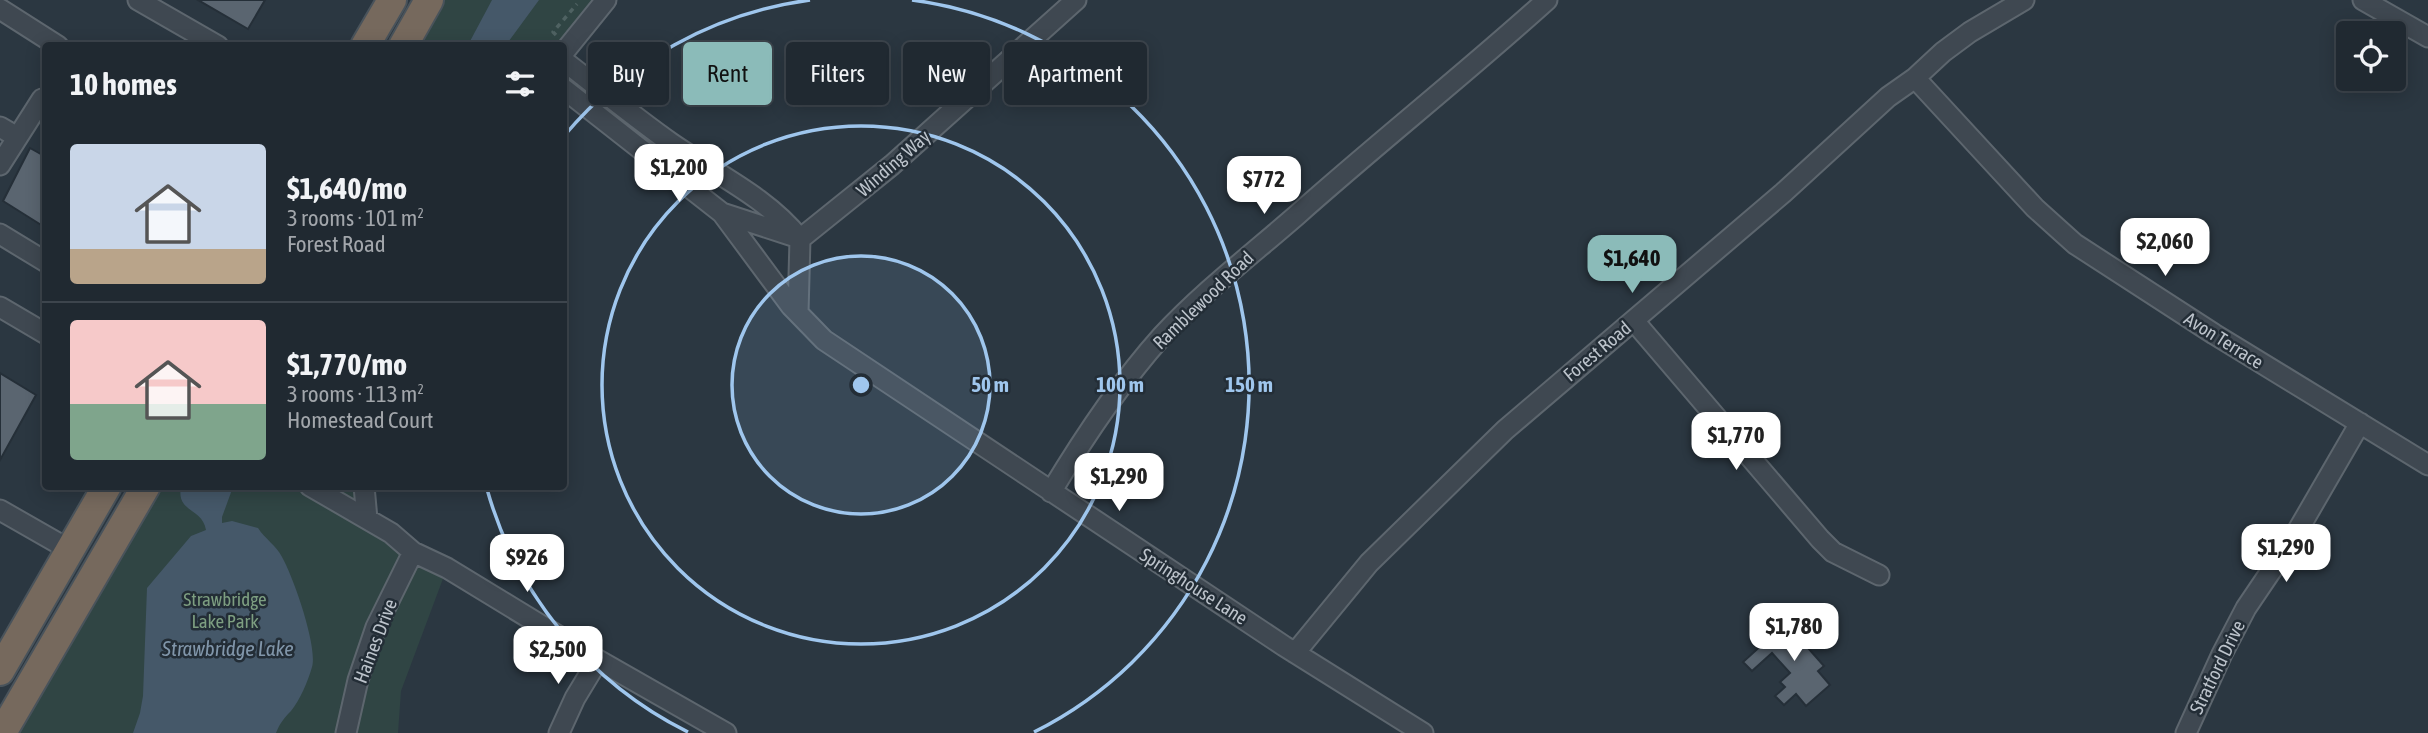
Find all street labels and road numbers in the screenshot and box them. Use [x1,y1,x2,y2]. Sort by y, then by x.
street label: Winding Way [852,125,935,201]
street label: Ramblewood Road [1148,247,1258,353]
street label: Avon Terrace [2180,307,2268,373]
street label: Forest Road [1559,316,1635,386]
street label: Springhouse Lane [1136,543,1252,629]
street label: Haines Drive [349,596,401,686]
street label: Stratford Drive [2185,617,2249,717]

